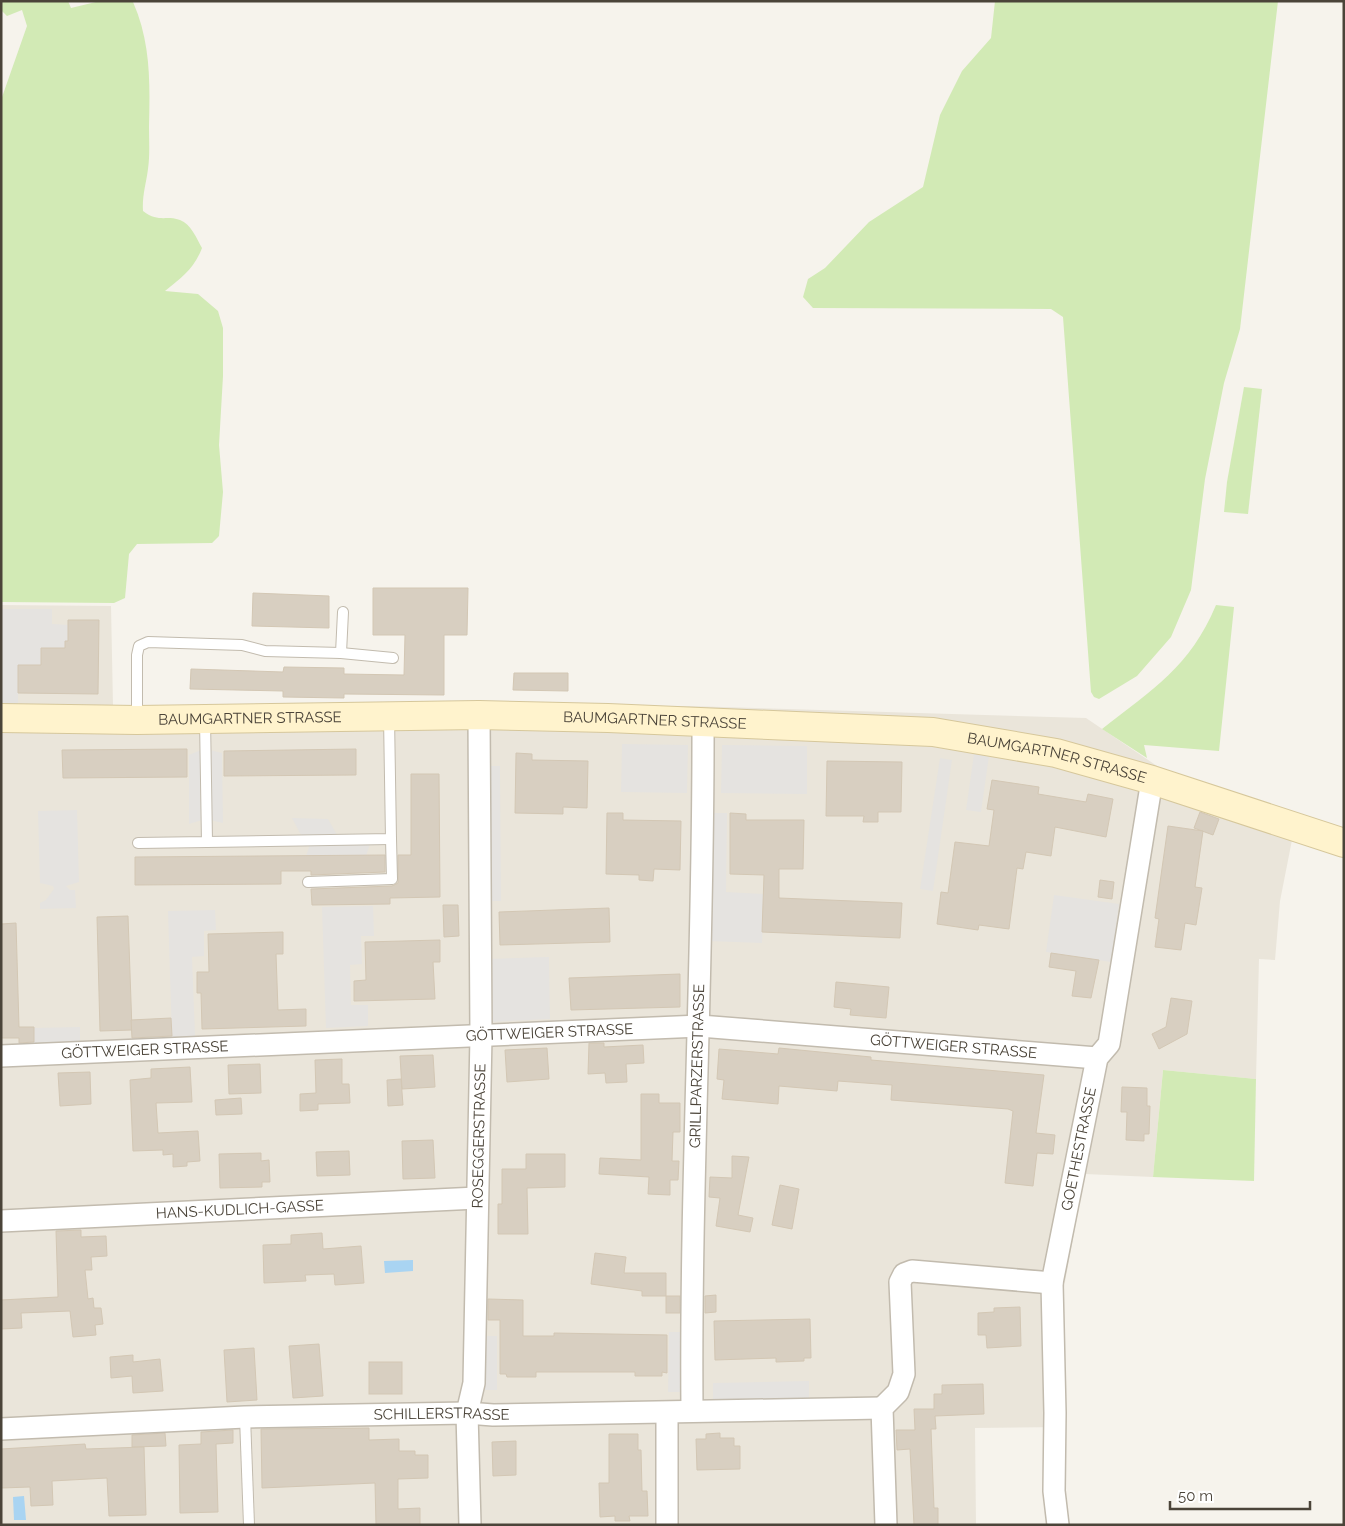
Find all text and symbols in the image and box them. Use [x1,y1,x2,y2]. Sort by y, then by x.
street label: BAUMGARTNER STRASSE [158,708,342,729]
street label: BAUMGARTNER STRASSE [563,708,747,733]
street label: BAUMGARTNER STRASSE [966,729,1148,787]
street label: GRILLPARZERSTRASSE [686,984,708,1148]
street label: GÖTTWEIGER STRASSE [465,1020,634,1045]
street label: GÖTTWEIGER STRASSE [869,1031,1038,1062]
street label: GÖTTWEIGER STRASSE [61,1037,229,1062]
street label: ROSEGGERSTRASSE [469,1063,489,1209]
street label: GOETHESTRASSE [1058,1085,1100,1212]
street label: HANS-KUDLICH-GASSE [155,1196,324,1223]
street label: SCHILLERSTRASSE [374,1404,510,1424]
scale bar [1170,1478,1310,1510]
text: 50 m [1178,1487,1213,1505]

